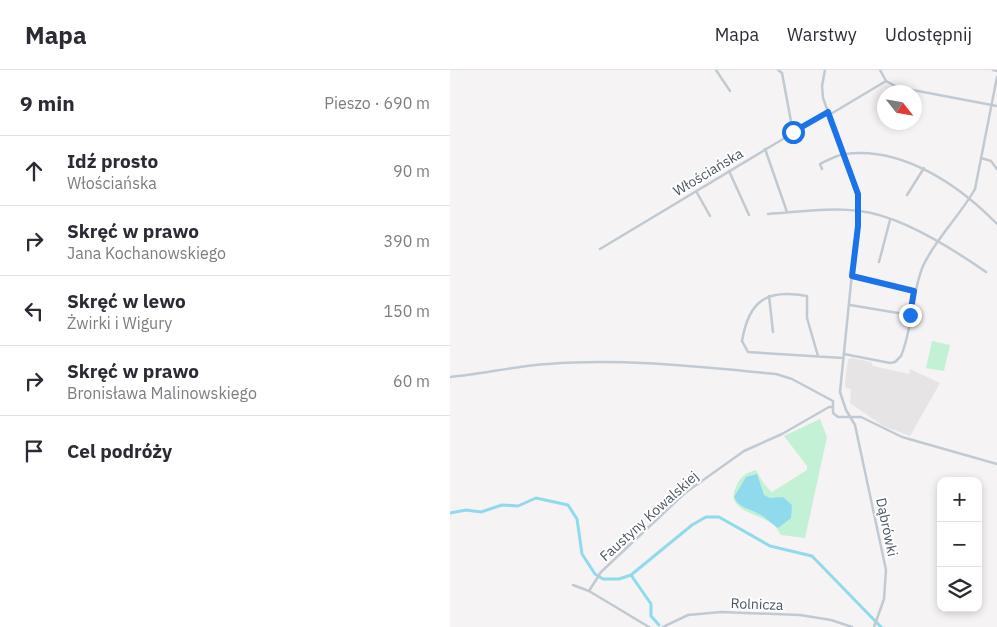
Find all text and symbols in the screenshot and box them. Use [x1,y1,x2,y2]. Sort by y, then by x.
text: Mapa [25,19,87,51]
text: Mapa [715,23,759,46]
text: Warstwy [787,23,857,46]
text: Udostępnij [885,23,972,46]
north arrow [877,85,922,130]
text: 9 min [20,89,75,117]
text: Pieszo · 690 m [324,93,430,113]
route start [782,121,805,144]
street label: Włościańska [670,144,747,200]
text: Idź prosto [67,149,158,173]
icon: ahead [20,157,48,185]
text: 90 m [393,161,430,181]
text: Włościańska [67,173,157,193]
text: Skręć w prawo [67,219,199,243]
icon: right [20,227,48,255]
text: 390 m [383,231,430,251]
text: Jana Kochanowskiego [67,243,226,263]
text: Skręć w lewo [67,289,186,313]
icon: left [20,297,48,325]
text: 150 m [383,301,430,321]
route end [899,304,922,327]
text: Żwirki i Wigury [67,313,172,333]
text: Skręć w prawo [67,359,199,383]
icon: right [20,367,48,395]
text: 60 m [393,371,430,391]
text: Bronisława Malinowskiego [67,383,257,403]
icon: arrive [20,437,48,465]
text: Cel podróży [67,439,172,463]
street label: Faustyny Kowalskiej [596,467,702,565]
map controls [937,477,982,612]
button: + [937,477,982,522]
street label: Dąbrówki [872,496,902,558]
button: − [937,522,982,567]
button: layers [937,567,982,612]
street label: Rolnicza [730,594,784,614]

